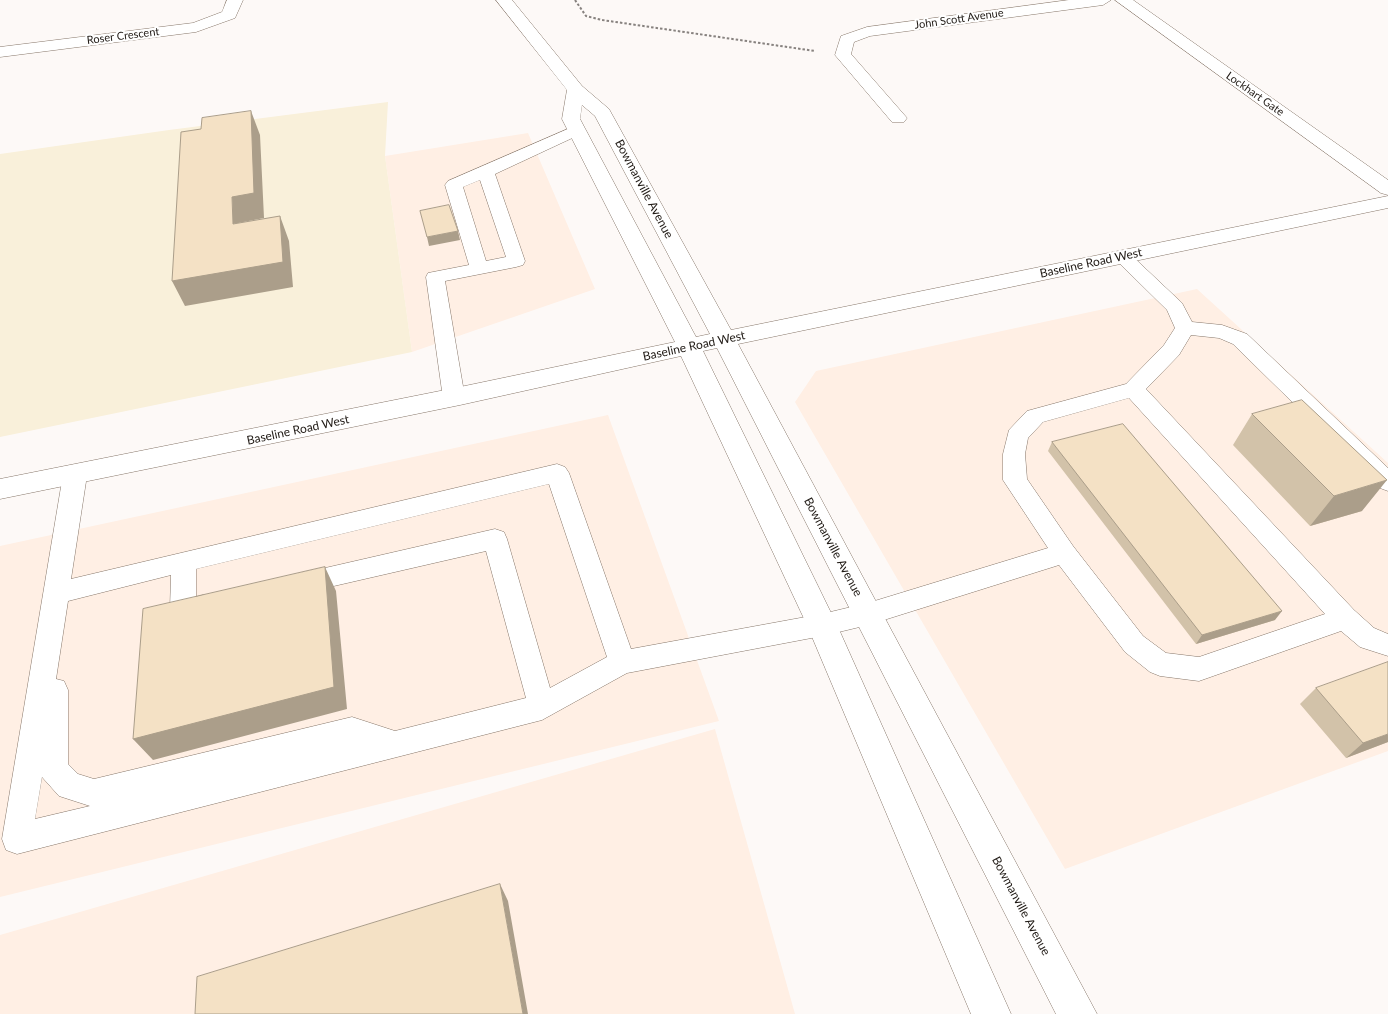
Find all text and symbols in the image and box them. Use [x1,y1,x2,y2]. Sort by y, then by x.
street label: John Scott Avenue [914,6,1004,32]
street label: Roser Crescent [86,25,160,47]
street label: Lockhart Gate [1223,69,1287,119]
street label: Bowmanville Avenue [612,137,676,241]
street label: Baseline Road West [1039,245,1143,281]
street label: Baseline Road West [642,328,746,364]
street label: Baseline Road West [246,412,350,448]
street label: Bowmanville Avenue [801,495,865,599]
street label: Bowmanville Avenue [989,854,1053,958]

